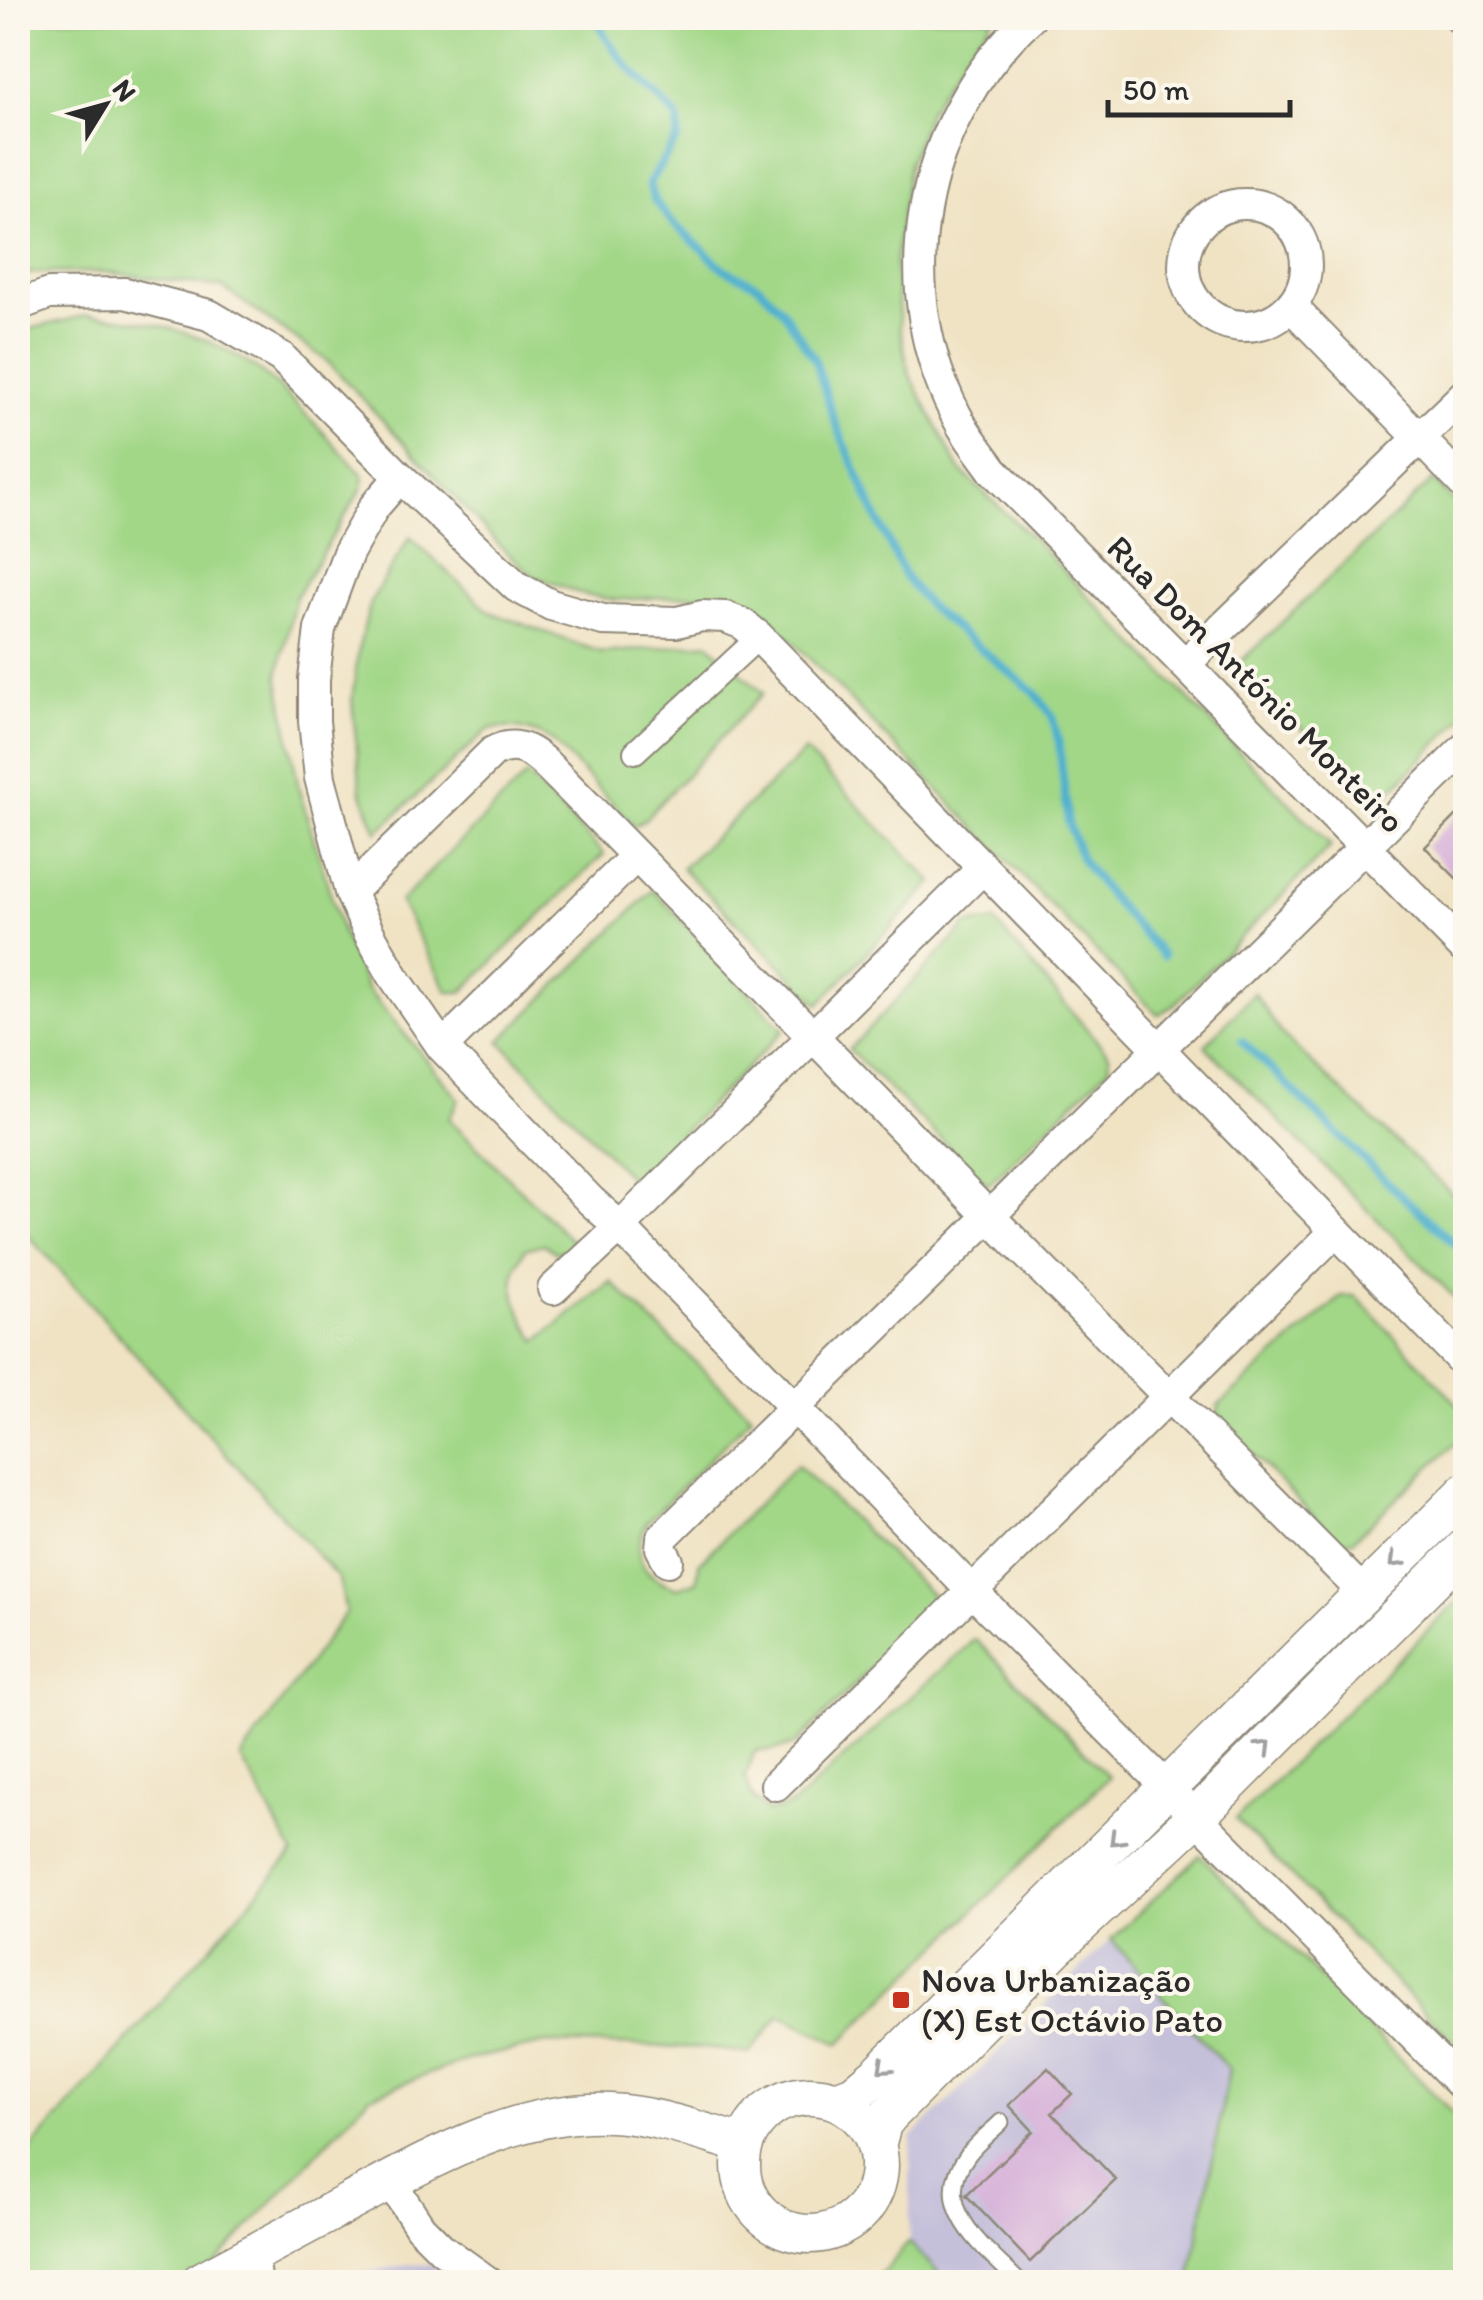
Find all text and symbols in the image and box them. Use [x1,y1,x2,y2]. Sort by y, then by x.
north arrow [55,55,155,155]
scale bar [1108,55,1290,117]
text: 50 m [1123,71,1189,108]
text: N [106,72,144,108]
street label: Rua Dom António Monteiro [1098,526,1414,842]
one-way arrow [1390,1549,1408,1567]
one-way arrow [1254,1741,1272,1759]
one-way arrow [1110,1828,1128,1846]
place label: Nova Urbanização (X) Est Octávio Pato [921,1959,1223,2041]
marker: Nova Urbanização (X) Est Octávio Pato [890,1989,912,2011]
one-way arrow [878,2055,896,2073]

